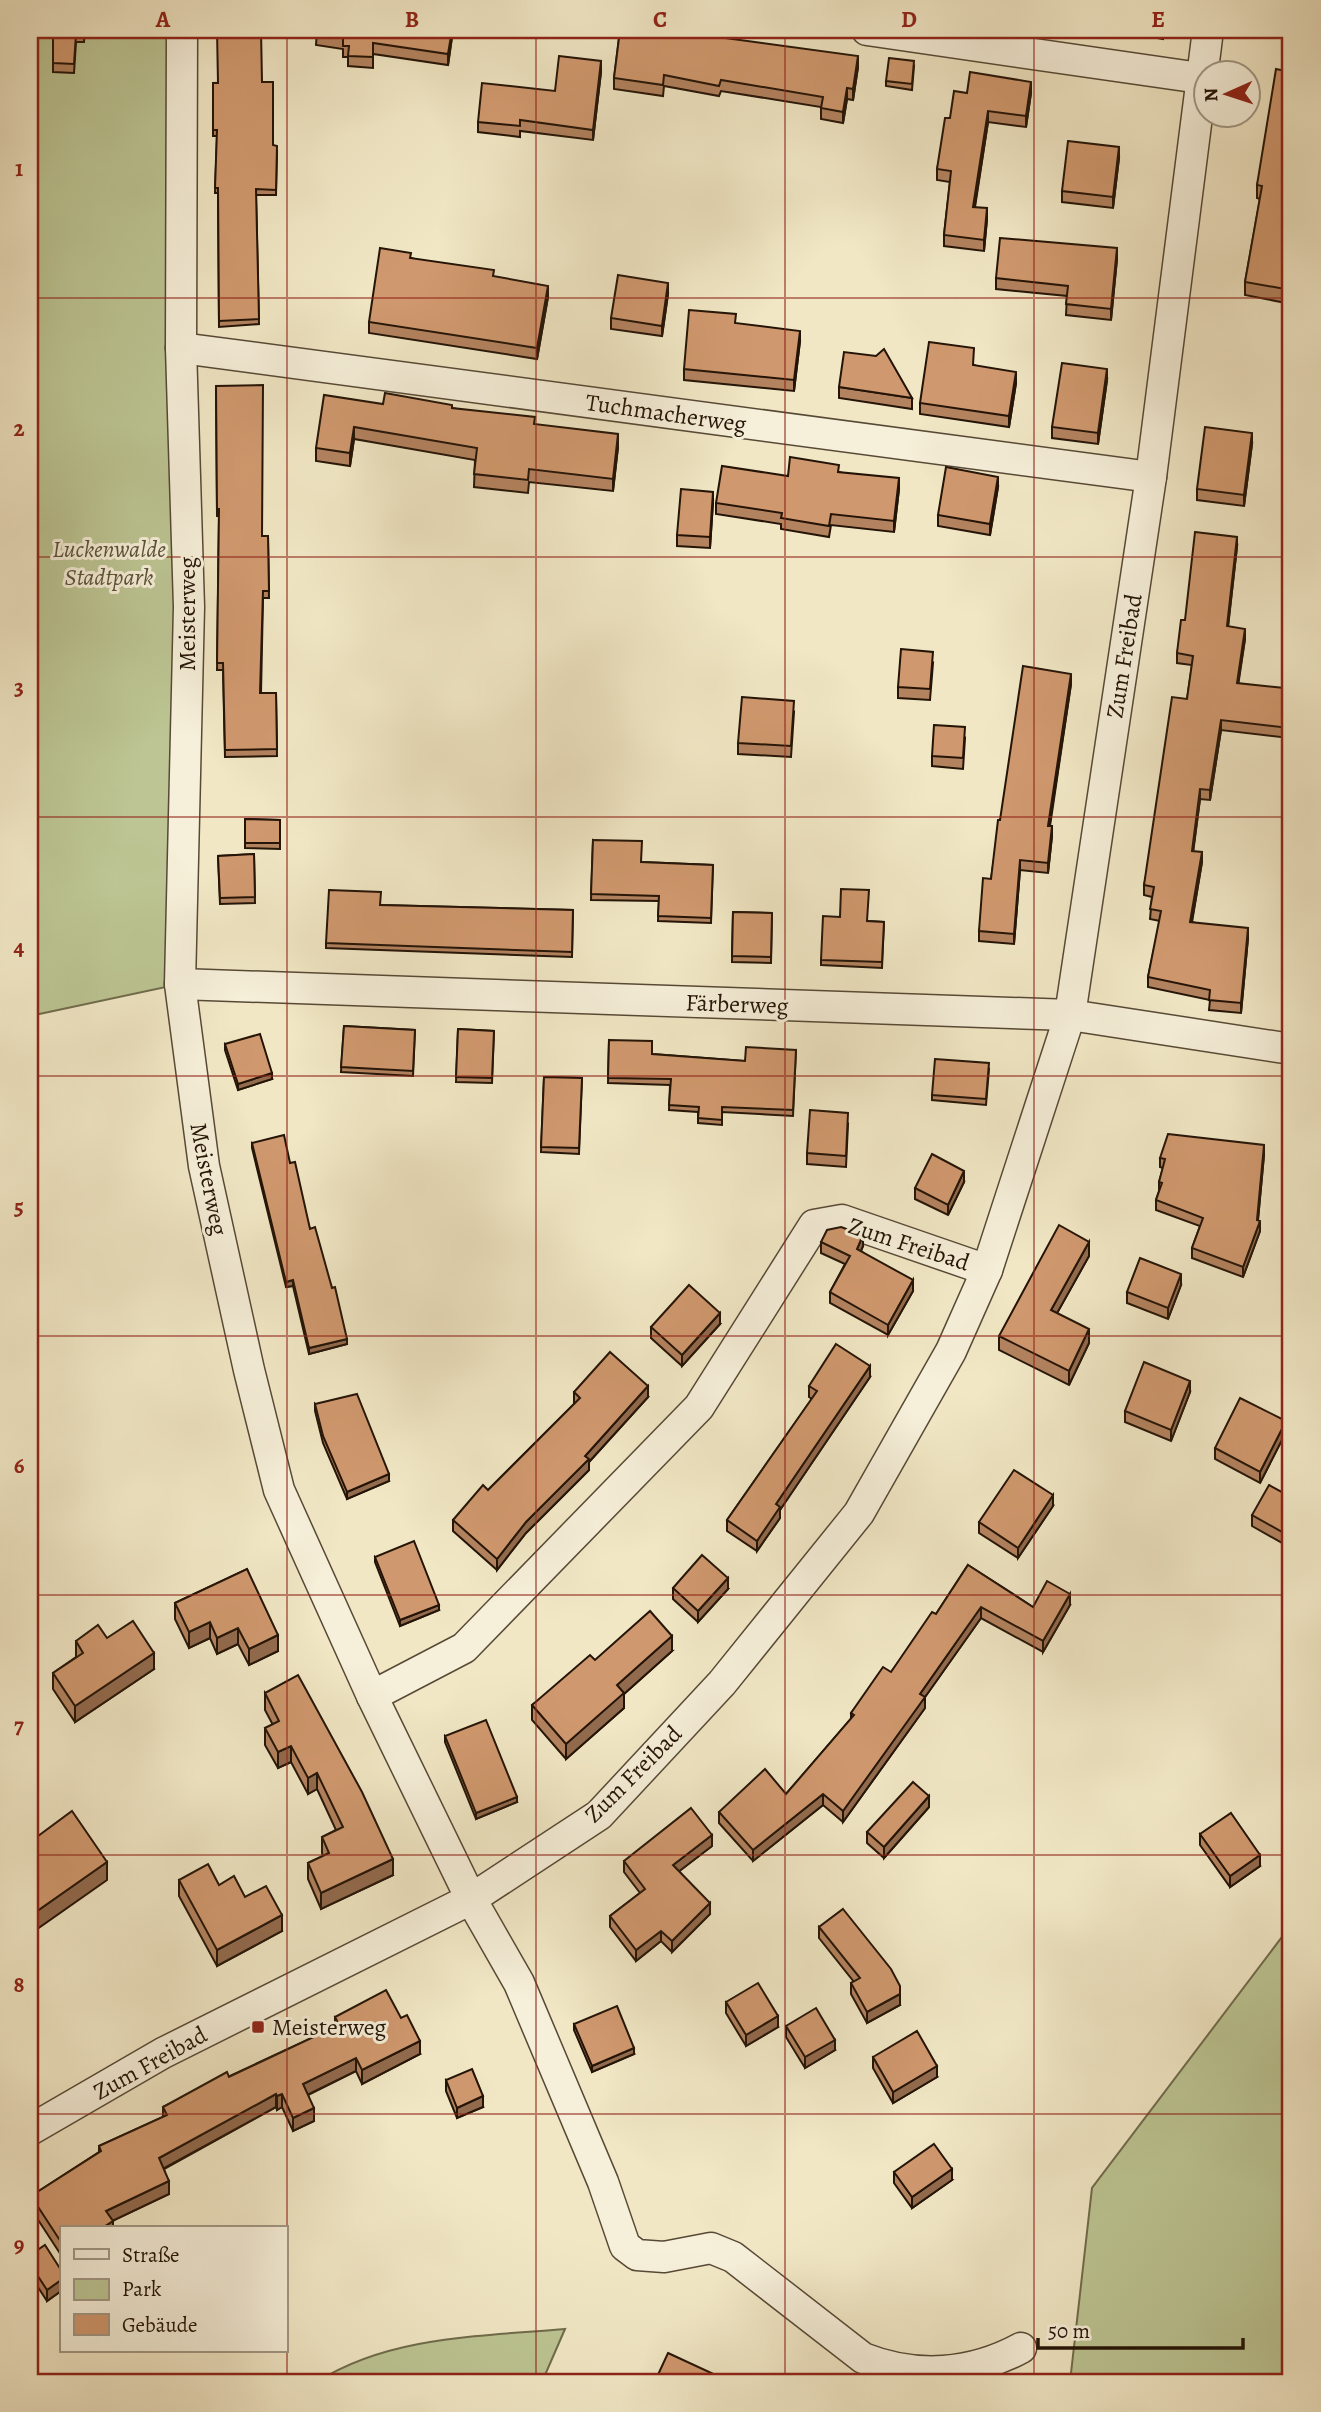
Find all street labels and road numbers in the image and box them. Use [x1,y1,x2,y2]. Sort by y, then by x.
street label: Tuchmacherweg [584,386,748,440]
street label: Meisterweg [171,557,203,671]
street label: Zum Freibad [1098,591,1150,721]
street label: Färberweg [685,986,789,1022]
street label: Meisterweg [182,1120,236,1238]
street label: Zum Freibad [844,1209,974,1279]
street label: Zum Freibad [577,1718,689,1830]
street label: Zum Freibad [87,2018,213,2107]

